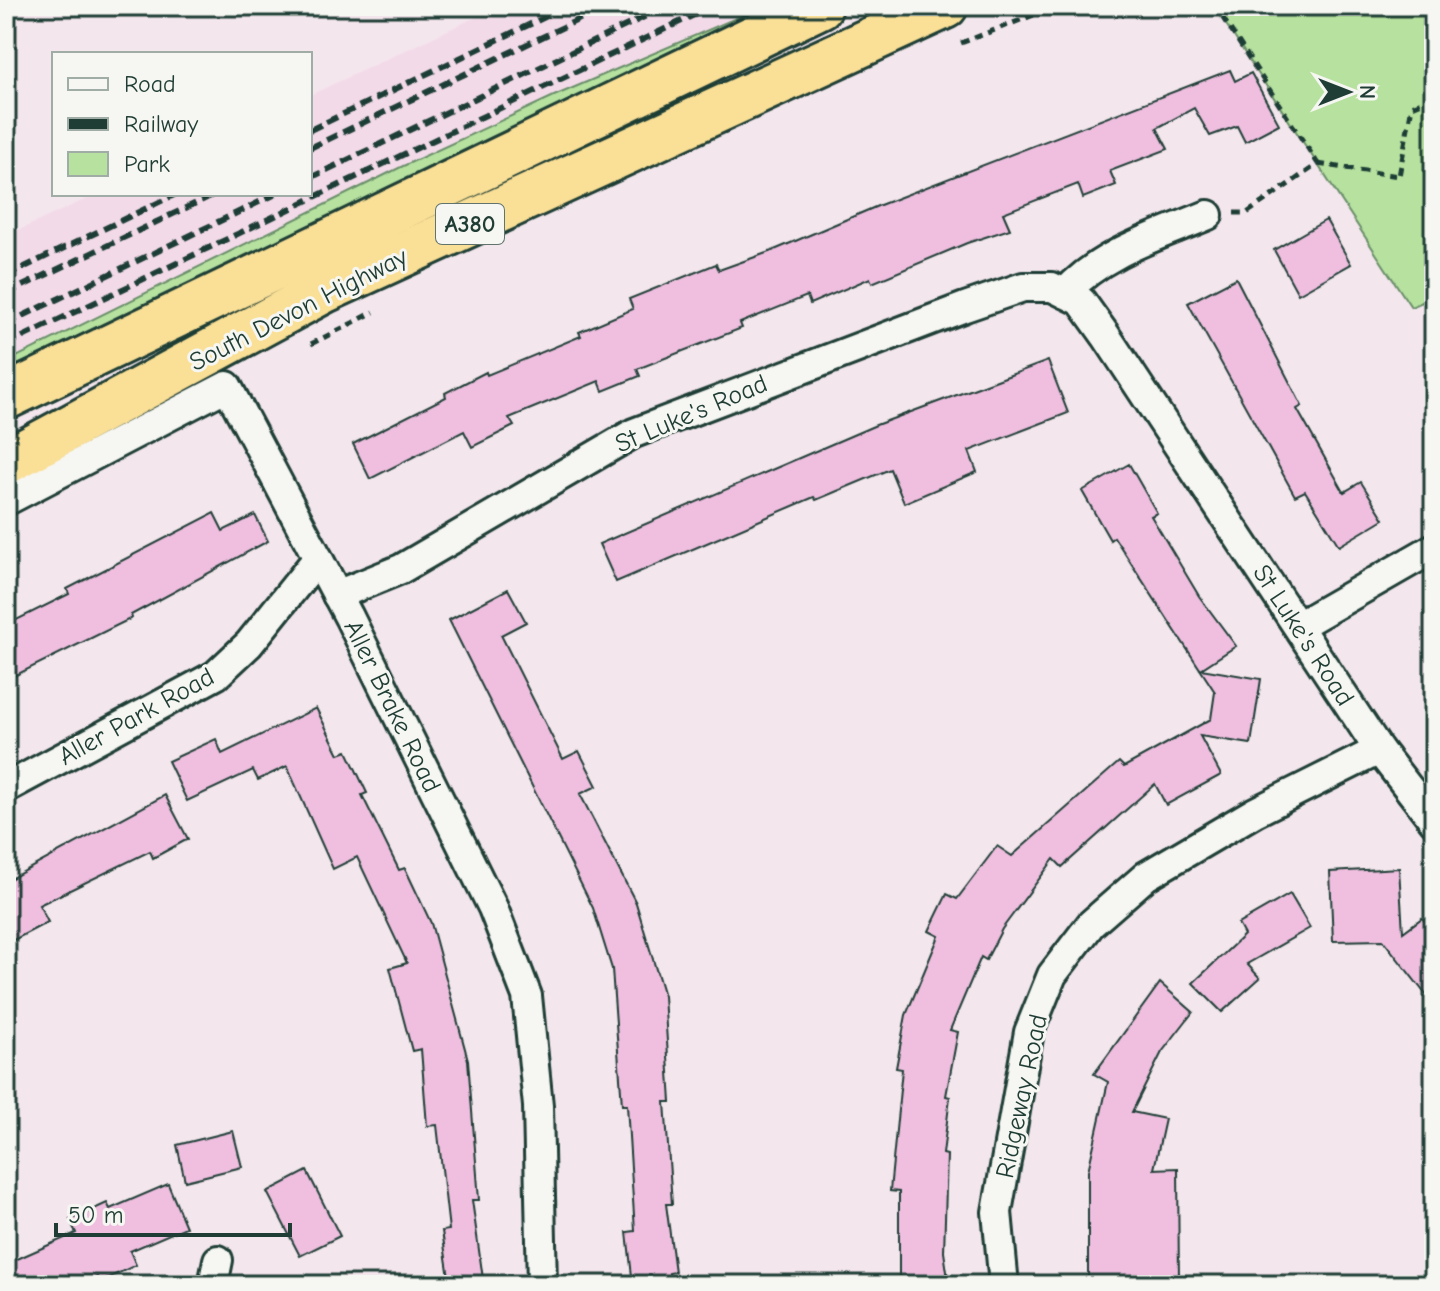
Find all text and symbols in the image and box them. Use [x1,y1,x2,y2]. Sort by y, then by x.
legend [52,52,312,196]
north arrow [1308,52,1388,132]
text: Road [124,70,176,98]
text: N [1354,85,1380,99]
text: Railway [124,110,198,138]
text: Park [124,150,170,178]
road number: A380 [436,204,504,244]
street label: South Devon Highway [184,242,413,378]
street label: St Luke's Road [611,368,772,459]
street label: St Luke's Road [1246,559,1360,712]
street label: Aller Brake Road [337,615,447,797]
street label: Aller Park Road [53,662,219,772]
street label: Ridgeway Road [990,1011,1054,1181]
scale bar [56,1187,290,1237]
text: 50 m [68,1201,124,1229]

